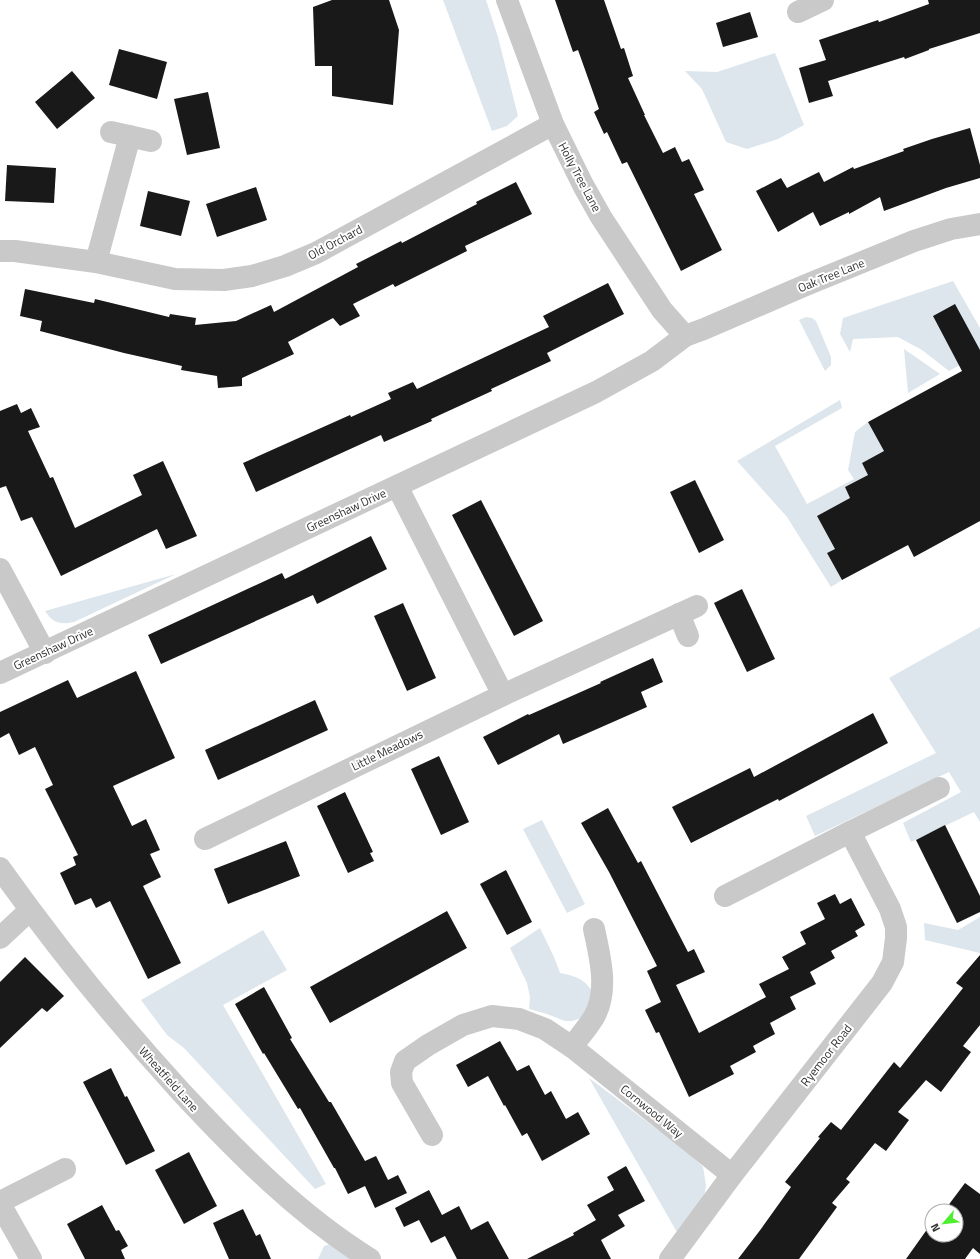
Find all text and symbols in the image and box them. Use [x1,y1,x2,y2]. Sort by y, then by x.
street label: Holly Tree Lane [554,139,606,215]
street label: Old Orchard [304,220,366,264]
street label: Oak Tree Lane [795,253,867,297]
street label: Greenshaw Drive [303,483,389,537]
street label: Greenshaw Drive [10,621,96,675]
street label: Little Meadows [348,724,426,776]
street label: Ryemoor Road [796,1020,856,1090]
street label: Wheatfield Lane [134,1042,204,1116]
street label: Cornwood Way [616,1080,688,1142]
north arrow [924,1203,964,1243]
text: N [926,1221,944,1235]

